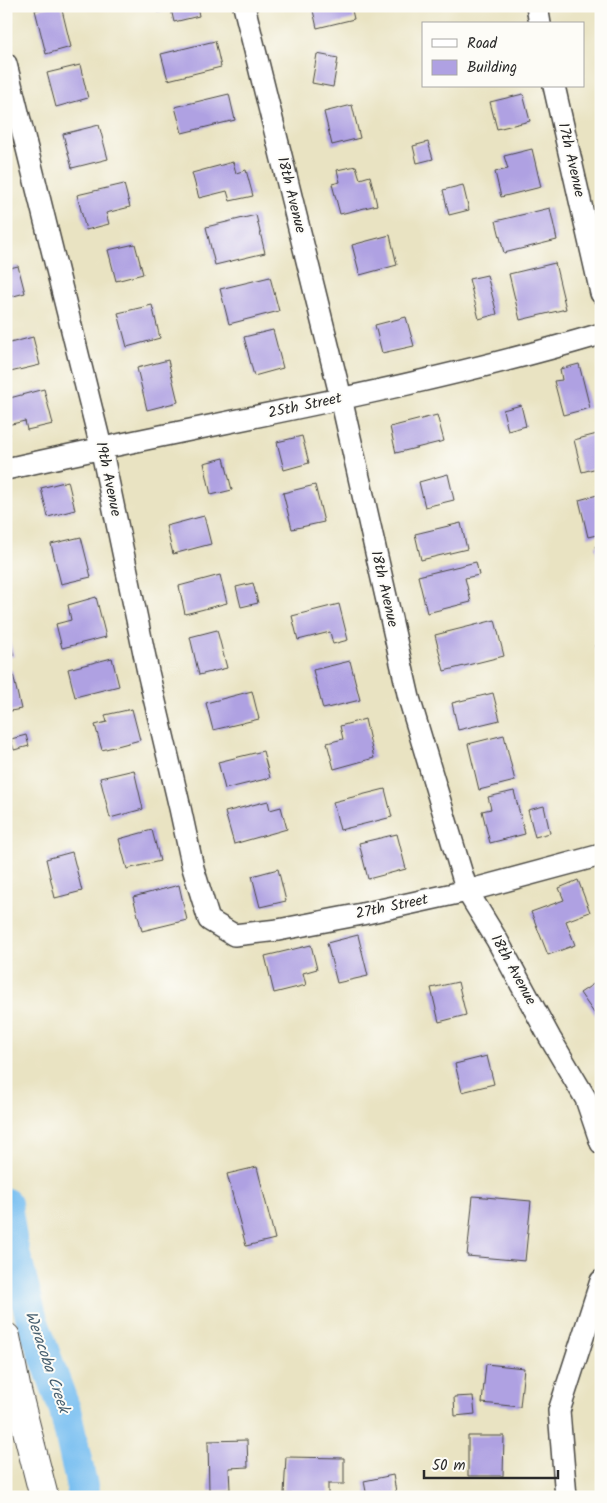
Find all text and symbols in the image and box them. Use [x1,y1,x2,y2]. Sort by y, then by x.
legend [422,22,584,88]
text: Road [467,32,498,56]
text: Building [467,56,517,80]
street label: 17th Avenue [551,120,591,200]
street label: 18th Avenue [270,154,312,236]
street label: 25th Street [266,386,344,426]
street label: 19th Avenue [88,439,128,519]
street label: 18th Avenue [364,548,404,630]
street label: 27th Street [354,888,431,926]
street label: 18th Avenue [484,930,542,1010]
water label: Weracoba Creek [18,1308,77,1419]
scale bar [424,1448,558,1480]
text: 50 m [432,1454,466,1478]

